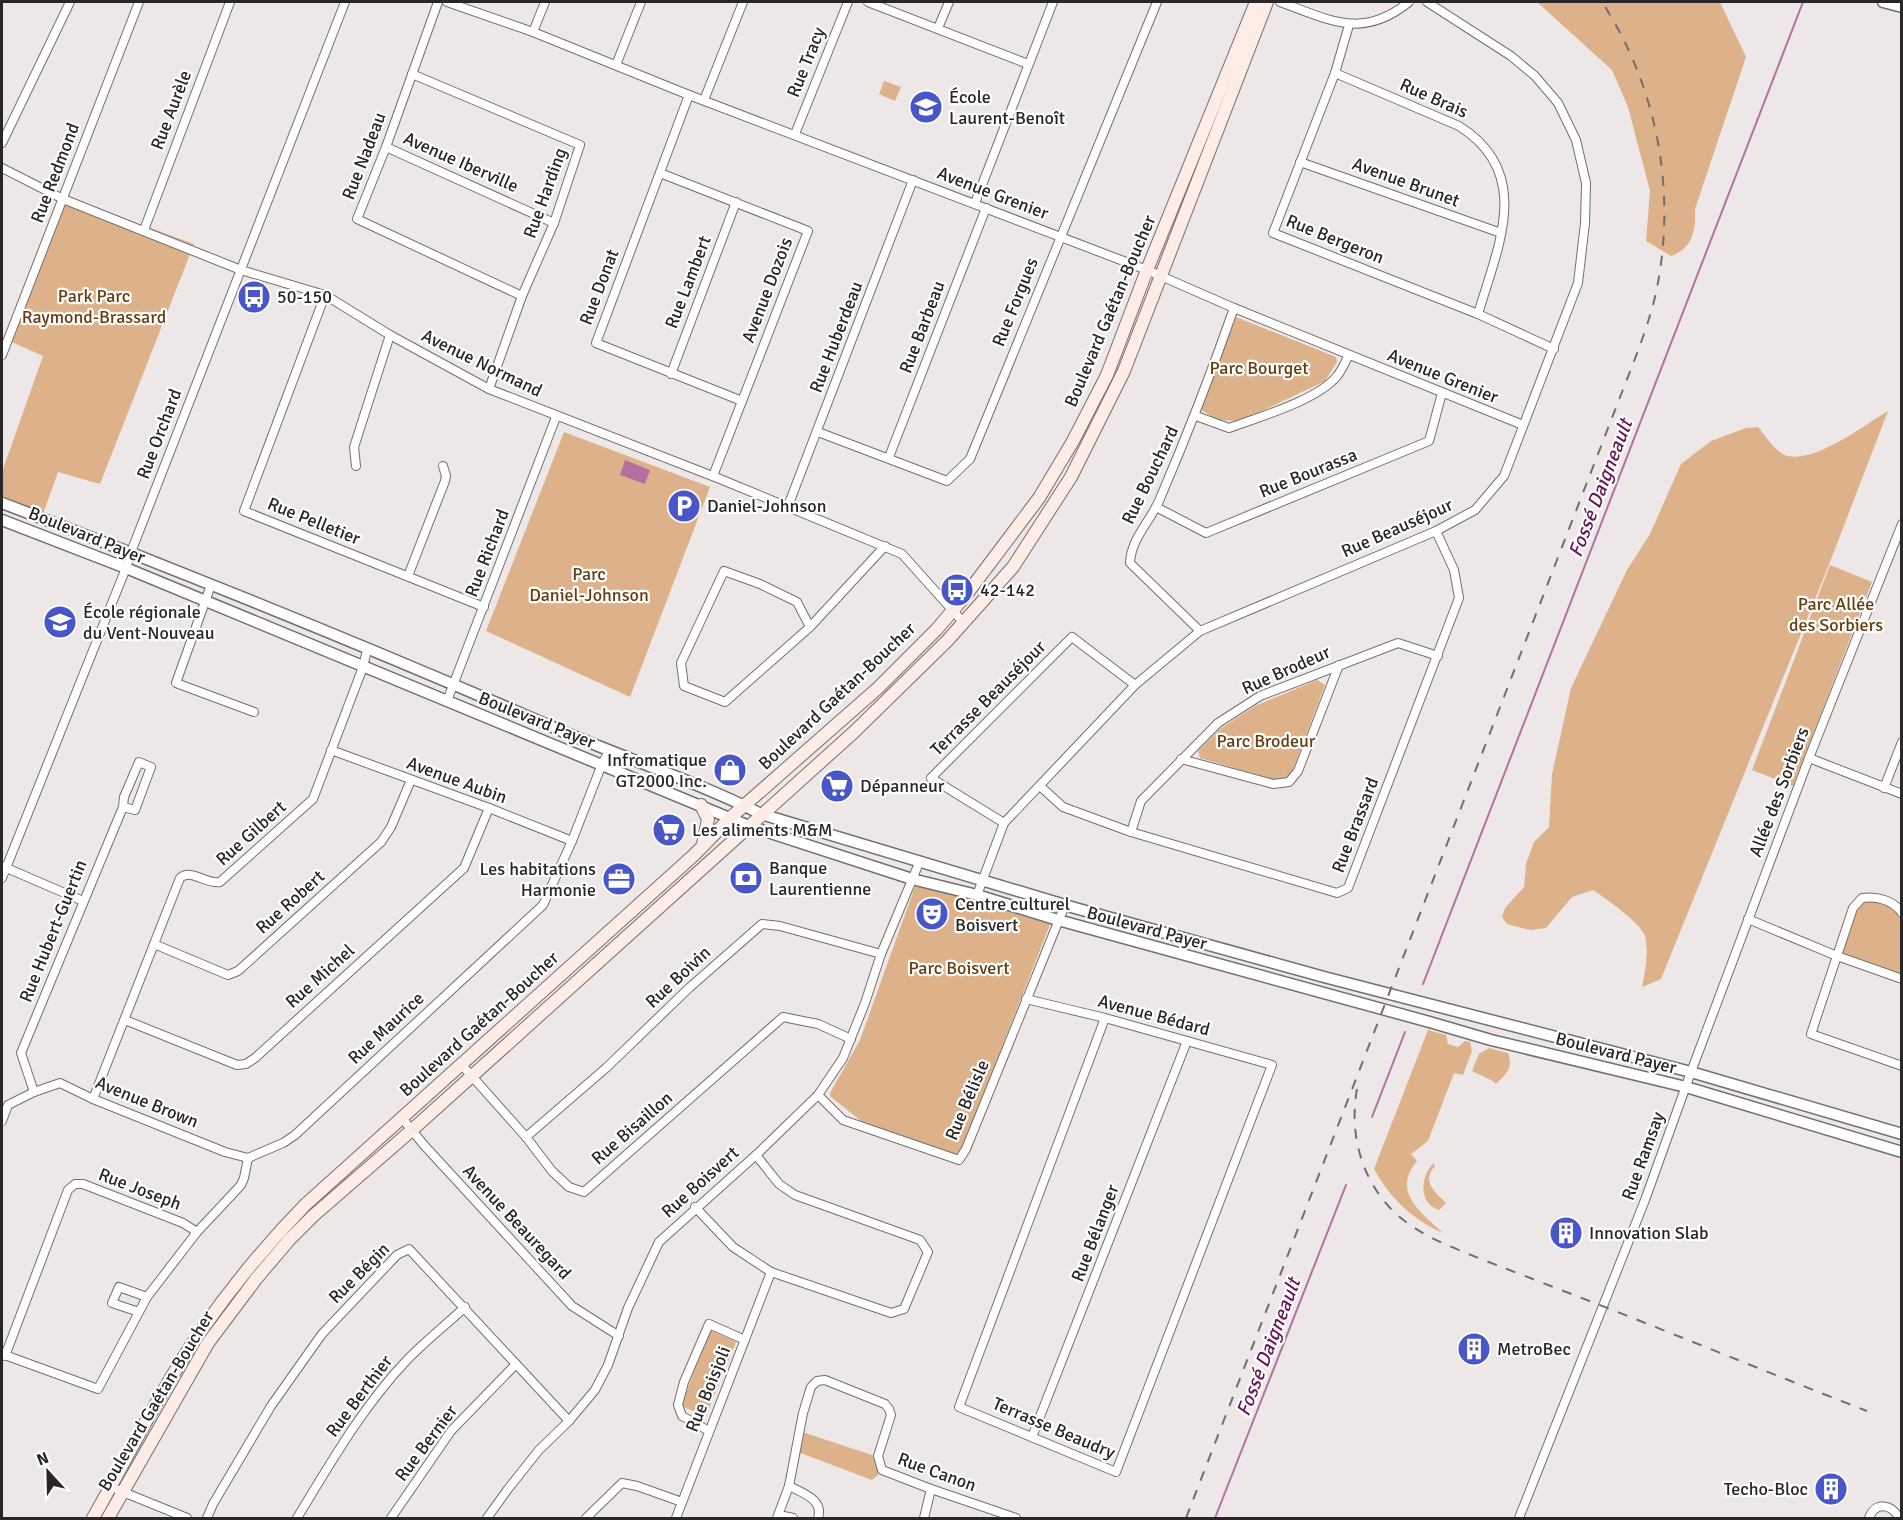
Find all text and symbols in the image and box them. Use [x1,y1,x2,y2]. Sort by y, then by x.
street label: Rue Tracy [782,23,830,100]
street label: Rue Aurèle [146,67,196,153]
street label: Rue Brais [1397,73,1472,123]
place label: École Laurent-Benoît [949,86,1065,129]
school or university icon: École Laurent-Benoît [908,89,944,125]
street label: Rue Nadeau [337,109,391,203]
street label: Rue Redmond [26,120,84,226]
street label: Avenue Iberville [400,127,522,197]
street label: Rue Harding [518,145,572,241]
street label: Avenue Brunet [1349,152,1463,212]
street label: Avenue Grenier [934,162,1052,224]
street label: Rue Bergeron [1283,209,1387,269]
street label: Boulevard Gaétan-Boucher [1060,211,1161,410]
street label: Rue Lambert [660,232,716,332]
street label: Avenue Dozois [737,234,797,346]
street label: Rue Donat [575,246,623,328]
street label: Rue Forgues [987,254,1043,350]
street label: Rue Huberdeau [805,278,867,396]
street label: Rue Barbeau [894,278,950,376]
bus stop icon: 50-150 [236,279,272,315]
park label: Park Parc Raymond-Brassard [22,285,166,328]
place label: 50-150 [277,286,332,308]
street label: Avenue Normand [418,324,546,402]
street label: Avenue Grenier [1384,344,1502,408]
park label: Parc Bourget [1209,357,1309,379]
street label: Rue Orchard [132,386,186,482]
water label: Fossé Daigneault [1563,414,1639,561]
street label: Rue Bouchard [1117,422,1183,528]
street label: Rue Bourassa [1256,443,1360,503]
parking icon: Daniel-Johnson [666,488,702,524]
street label: Rue Pelletier [264,492,364,550]
street label: Rue Beauséjour [1338,493,1457,562]
place label: Daniel-Johnson [707,495,826,517]
street label: Boulevard Payer [25,502,149,569]
street label: Rue Richard [460,506,514,600]
park label: Parc Daniel-Johnson [529,563,649,606]
bus stop icon: 42-142 [939,572,975,608]
place label: 42-142 [980,579,1035,601]
park label: Parc Allée des Sorbiers [1789,593,1883,636]
place label: École régionale du Vent-Nouveau [83,601,215,644]
school or university icon: École régionale du Vent-Nouveau [42,604,78,640]
street label: Boulevard Gaétan-Boucher [754,617,920,774]
street label: Terrasse Beauséjour [926,636,1050,760]
street label: Rue Brodeur [1238,641,1334,699]
street label: Boulevard Payer [475,687,599,754]
street label: Allée des Sorbiers [1744,724,1814,860]
park label: Parc Brodeur [1217,730,1316,752]
place label: Infromatique GT2000 Inc. [607,749,707,792]
street label: Avenue Aubin [404,752,510,808]
shop icon: Infromatique GT2000 Inc. [712,752,748,788]
supermarket icon: Dépanneur [819,768,855,804]
street label: Rue Brassard [1327,774,1383,876]
place label: Dépanneur [860,775,945,797]
street label: Rue Gilbert [211,796,291,870]
supermarket icon: Les aliments M&M [651,812,687,848]
place label: Les aliments M&M [692,819,833,841]
street label: Rue Hubert-Guertin [14,857,92,1005]
place label: Banque Laurentienne [769,857,871,900]
place label: Les habitations Harmonie [479,858,596,901]
bank icon: Banque Laurentienne [728,860,764,896]
office icon: Les habitations Harmonie [601,861,637,897]
street label: Rue Robert [251,865,329,939]
place label: Centre culturel Boisvert [955,893,1070,936]
theatre icon: Centre culturel Boisvert [914,896,950,932]
street label: Boulevard Payer [1084,901,1210,955]
street label: Rue Michel [281,939,359,1013]
street label: Rue Boivin [641,941,715,1013]
street label: Boulevard Gaétan-Boucher [395,947,563,1101]
park label: Parc Boisvert [909,957,1009,979]
street label: Rue Maurice [343,987,429,1069]
street label: Avenue Bédard [1096,990,1212,1040]
street label: Boulevard Payer [1553,1027,1679,1079]
street label: Rue Bélisle [940,1057,994,1143]
street label: Avenue Brown [92,1071,202,1133]
street label: Rue Bisaillon [587,1087,677,1169]
street label: Rue Ramsay [1617,1108,1669,1203]
street label: Rue Boisvert [657,1142,743,1222]
street label: Avenue Beauregard [458,1160,576,1284]
street label: Rue Joseph [96,1163,184,1215]
street label: Rue Bélanger [1066,1181,1124,1285]
building icon: Innovation Slab [1548,1215,1584,1251]
place label: Innovation Slab [1589,1222,1709,1244]
street label: Rue Bégin [324,1238,394,1308]
water label: Fossé Daigneault [1231,1273,1307,1420]
street label: Boulevard Gaétan-Boucher [93,1307,219,1495]
building icon: MetroBec [1456,1331,1492,1367]
place label: MetroBec [1497,1338,1571,1360]
street label: Rue Boisjoli [681,1343,735,1435]
street label: Rue Berthier [321,1350,397,1441]
street label: Terrasse Beaudry [989,1392,1119,1464]
street label: Rue Bernier [390,1400,462,1486]
north arrow [18,1442,78,1502]
text: N [34,1448,52,1470]
street label: Rue Canon [895,1448,979,1496]
building icon: Techo-Bloc [1813,1471,1849,1507]
place label: Techo-Bloc [1724,1478,1808,1500]

